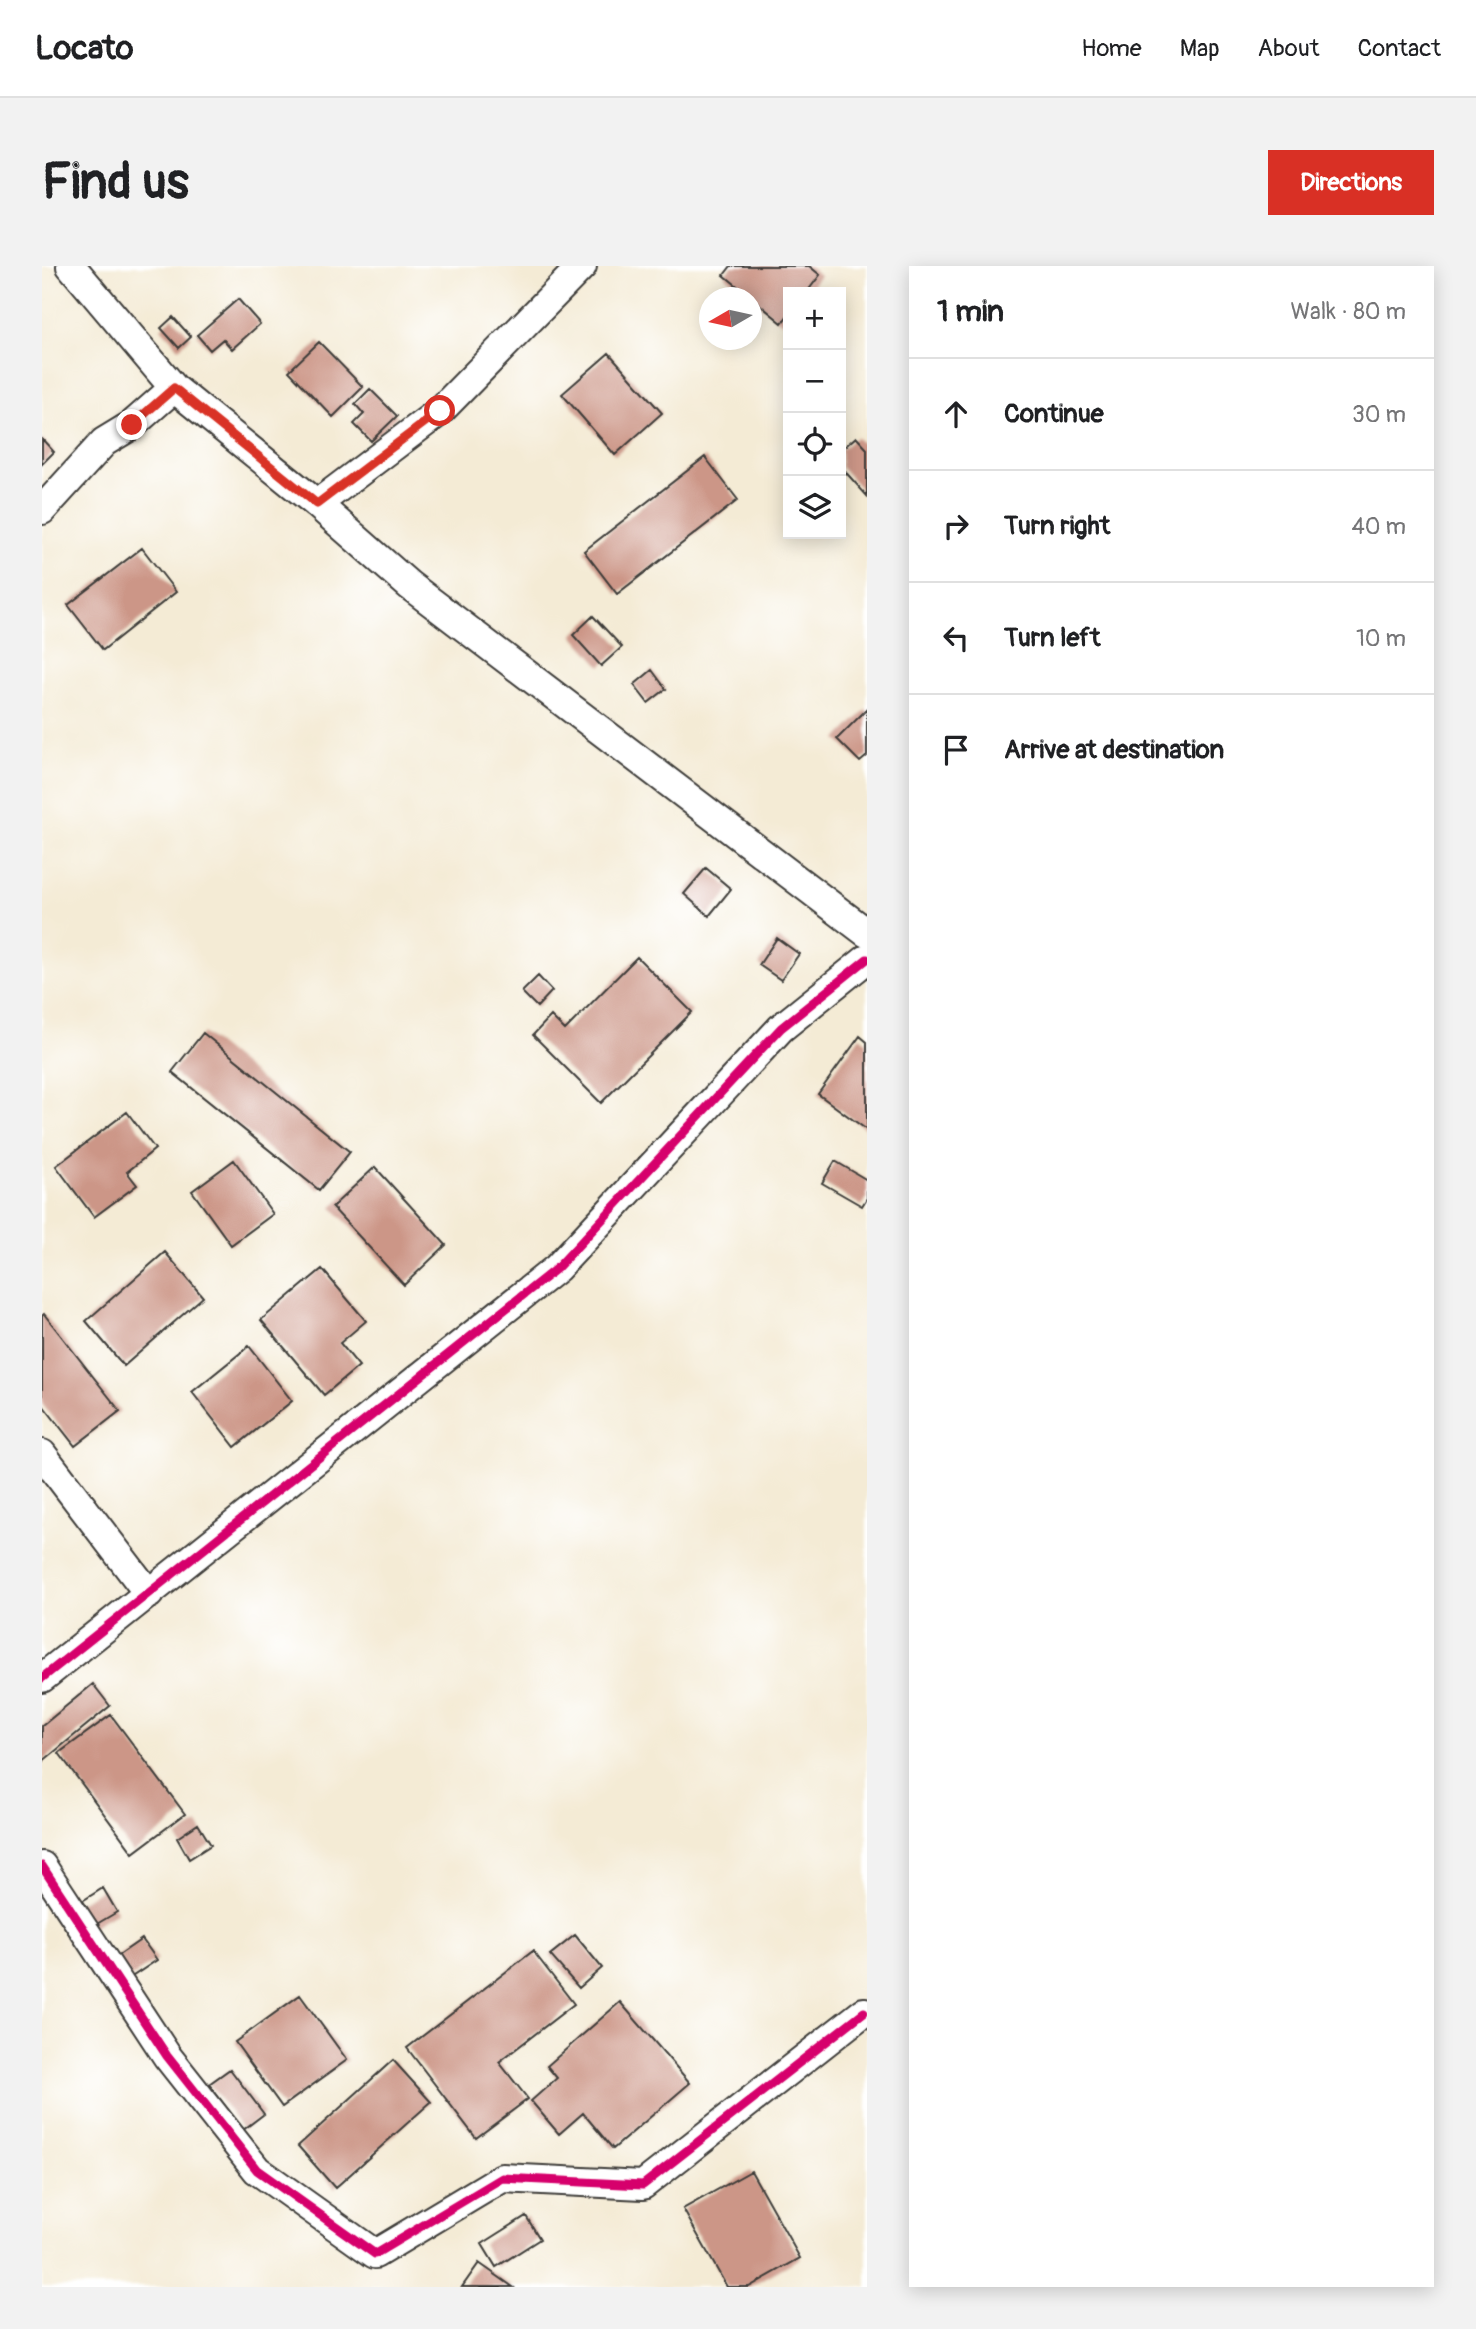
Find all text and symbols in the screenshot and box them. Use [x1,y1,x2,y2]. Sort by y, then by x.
text: Locato [35,28,133,69]
text: Home [1081,34,1142,63]
text: Map [1180,34,1220,63]
text: About [1258,34,1320,63]
text: Contact [1358,34,1441,63]
button: Directions [1268,150,1434,215]
text: Find us [42,152,189,213]
north arrow [699,287,762,350]
map controls [783,287,846,539]
button: + [783,287,846,350]
text: 1 min [937,293,1004,330]
text: Walk · 80 m [1290,297,1406,326]
button: − [783,350,846,413]
route start [424,395,455,426]
icon: ahead [937,395,975,433]
text: Continue [1004,398,1104,430]
text: 30 m [1352,400,1406,429]
route end [116,409,147,440]
button: locate [783,413,846,476]
button: layers [783,476,846,539]
icon: right [937,507,975,545]
text: Turn right [1004,510,1110,542]
text: 40 m [1352,512,1406,541]
icon: left [937,619,975,657]
text: Turn left [1004,622,1100,654]
text: 10 m [1356,624,1406,653]
icon: arrive [937,731,975,769]
text: Arrive at destination [1004,734,1224,766]

